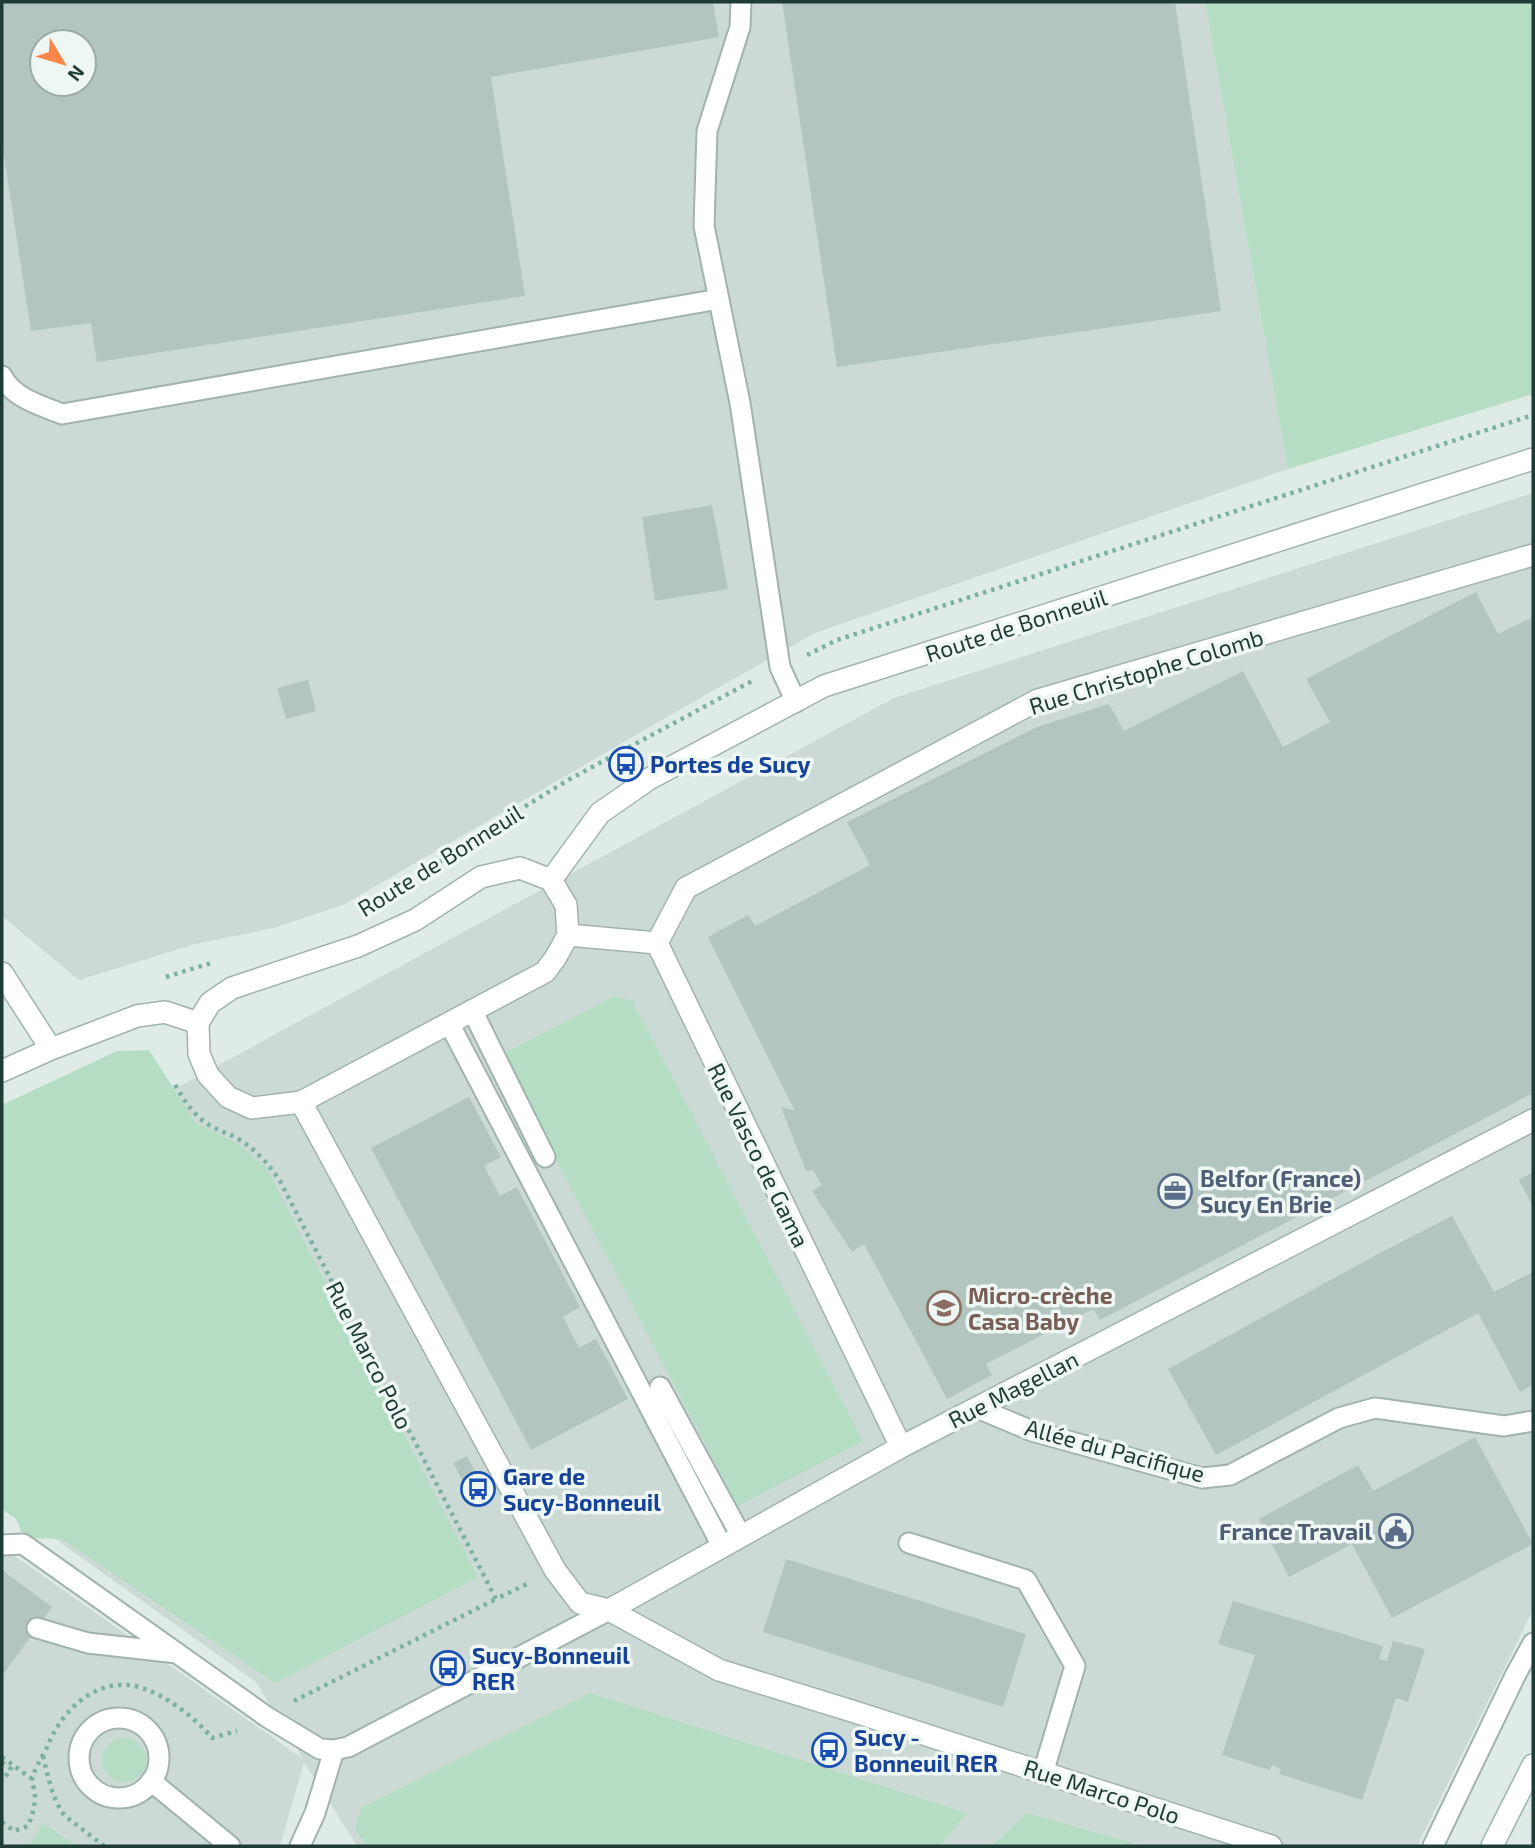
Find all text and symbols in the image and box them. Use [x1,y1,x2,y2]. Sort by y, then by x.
north arrow [28,28,98,98]
text: N [64,61,90,86]
street label: Route de Bonneuil [922,582,1110,668]
street label: Rue Christophe Colomb [1026,622,1266,720]
bus stop icon: Portes de Sucy [607,745,645,783]
place label: Portes de Sucy [650,750,811,778]
street label: Route de Bonneuil [352,798,528,922]
street label: Rue Vasco de Gama [702,1058,816,1252]
place label: Belfor (France) Sucy En Brie [1200,1164,1361,1218]
office icon: Belfor (France) Sucy En Brie [1156,1172,1194,1210]
street label: Rue Marco Polo [321,1276,419,1434]
place label: Micro-crèche Casa Baby [968,1281,1113,1335]
school or university icon: Micro-crèche Casa Baby [925,1289,963,1327]
street label: Rue Magellan [943,1344,1083,1434]
street label: Allée du Pacifique [1022,1413,1208,1487]
place label: Gare de Sucy-Bonneuil [503,1462,661,1516]
bus stop icon: Gare de Sucy-Bonneuil [459,1470,497,1508]
public building icon: France Travail [1377,1512,1415,1550]
place label: France Travail [1219,1517,1372,1545]
place label: Sucy-Bonneuil RER [472,1641,630,1695]
bus stop icon: Sucy-Bonneuil RER [429,1649,467,1687]
place label: Sucy - Bonneuil RER [854,1723,998,1777]
bus stop icon: Sucy - Bonneuil RER [810,1731,848,1769]
street label: Rue Marco Polo [1021,1753,1183,1829]

